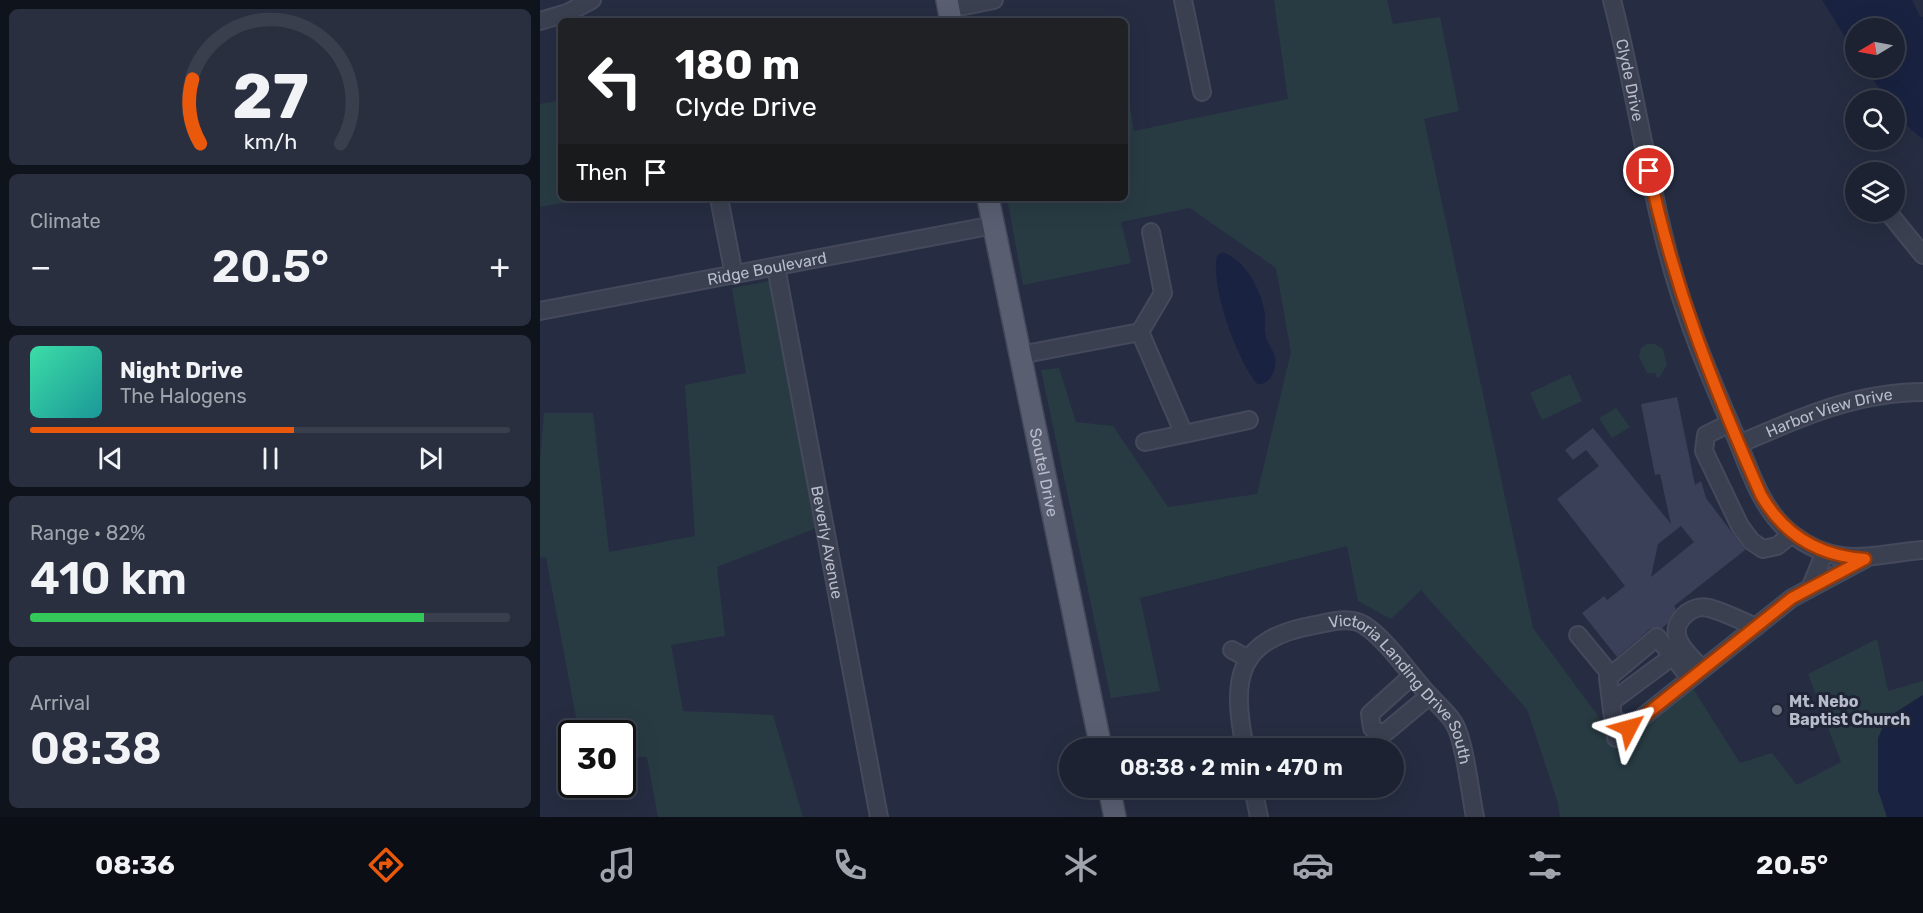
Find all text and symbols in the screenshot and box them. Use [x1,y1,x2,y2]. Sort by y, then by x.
north arrow [1845,18,1905,78]
map controls [1845,18,1905,222]
street label: Clyde Drive [1612,37,1648,123]
text: 180 m [675,40,800,90]
icon: left [576,42,654,120]
text: 27 [232,60,308,134]
button: search [1845,90,1905,150]
text: Clyde Drive [675,91,817,123]
text: km/h [243,129,297,154]
pin [1623,145,1674,196]
icon: arrive [1632,154,1665,187]
icon: arrive [639,156,672,189]
text: Then [576,159,627,186]
button: layers [1845,162,1905,222]
text: Climate [30,209,101,233]
text: 20.5° [212,240,329,293]
text: − [30,247,51,286]
text: + [489,247,510,286]
street label: Ridge Boulevard [706,247,828,289]
text: Night Drive [120,357,243,384]
text: The Halogens [120,384,247,408]
street label: Harbor View Drive [1763,384,1894,441]
street label: Soutel Drive [1026,426,1063,518]
icon: previous [94,442,127,475]
icon: pause [254,442,287,475]
icon: next [414,442,447,475]
street label: Beverly Avenue [808,484,847,600]
text: Range · 82% [30,521,145,545]
text: 410 km [30,552,187,605]
street label: Victoria Landing Drive South [1327,611,1475,766]
text: Arrival [30,691,90,715]
place label: Mt. Nebo Baptist Church [1789,692,1910,729]
position arrow [1597,696,1661,760]
marker: Mt. Nebo Baptist Church [1770,703,1784,717]
speed limit sign: 30 [558,720,636,798]
text: 08:38 [30,722,162,775]
text: 08:38 · 2 min · 470 m [1120,754,1343,781]
icon: directions [365,844,407,886]
icon: music [597,844,639,886]
icon: phone [829,844,871,886]
icon: climate [1060,844,1102,886]
icon: car [1292,844,1334,886]
icon: filters [1524,844,1566,886]
text: 08:36 [95,849,175,881]
text: 20.5° [1756,849,1828,881]

